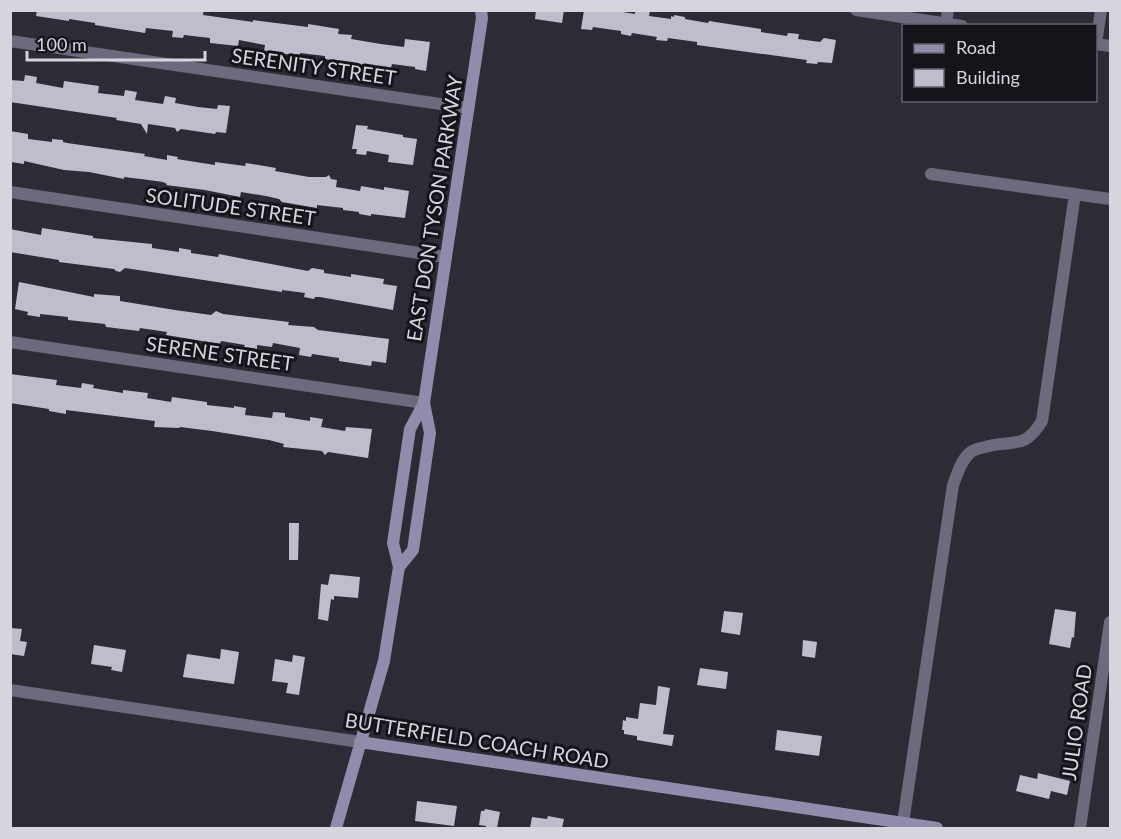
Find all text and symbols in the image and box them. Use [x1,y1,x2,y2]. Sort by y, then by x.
scale bar [27,24,206,62]
legend [902,24,1097,102]
text: 100 m [36,33,87,55]
text: Road [956,36,996,58]
street label: SERENITY STREET [230,43,398,89]
text: Building [956,66,1020,88]
street label: EAST DON TYSON PARKWAY [401,73,467,343]
street label: SOLITUDE STREET [145,182,318,230]
street label: SERENE STREET [145,331,295,375]
street label: JULIO ROAD [1056,662,1096,782]
street label: BUTTERFIELD COACH ROAD [343,707,611,773]

